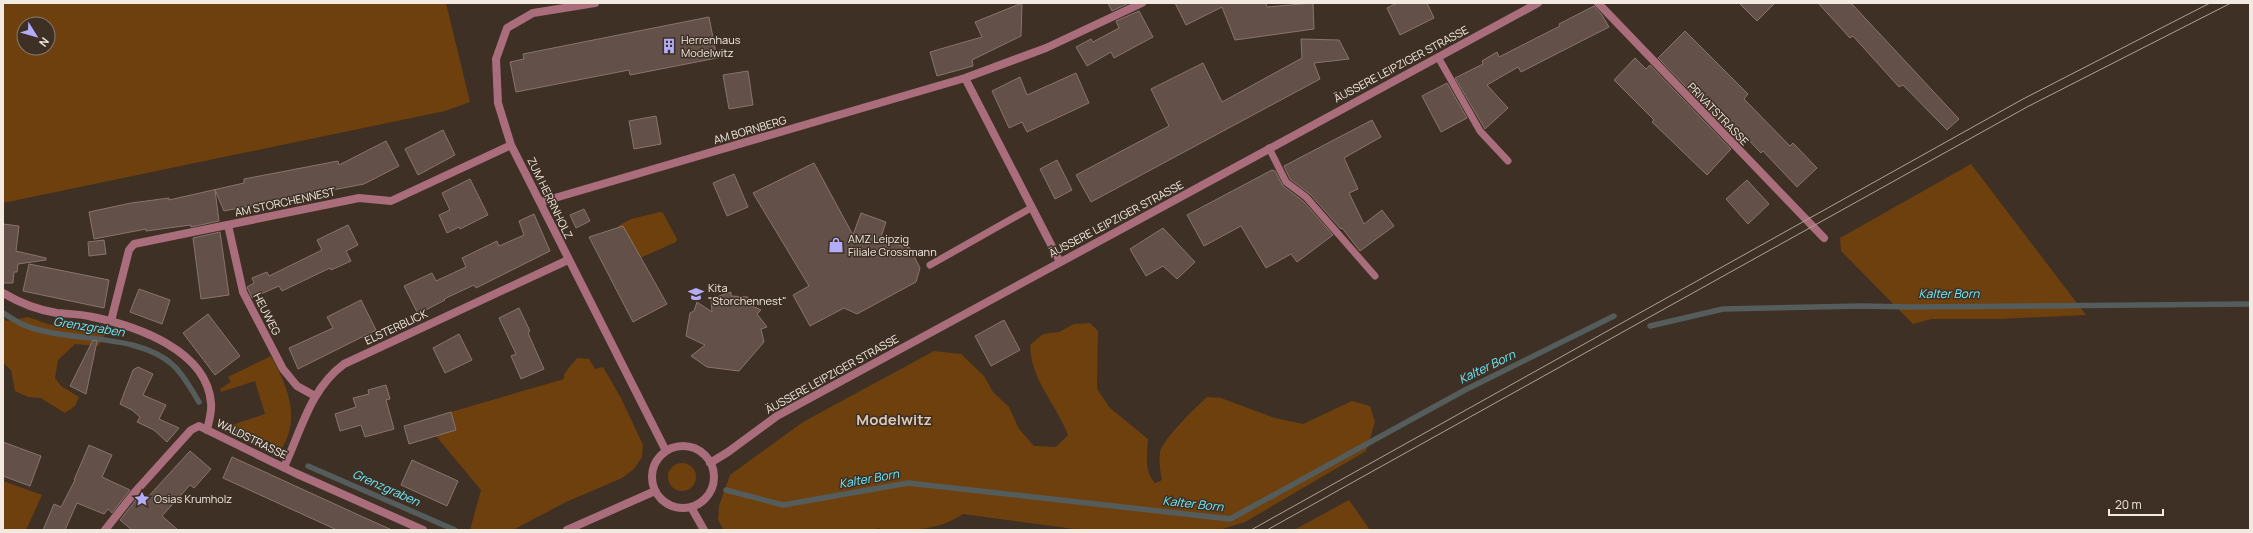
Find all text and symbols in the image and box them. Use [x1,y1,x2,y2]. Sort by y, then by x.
north arrow [16,16,56,56]
street label: ÄUSSERE LEIPZIGER STRASSE [1331,22,1471,105]
place label: Herrenhaus Modelwitz [681,32,741,60]
text: N [36,35,53,50]
building icon: Herrenhaus Modelwitz [660,37,678,55]
street label: PRIVATSTRASSE [1685,79,1752,148]
street label: AM BORNBERG [712,112,788,147]
street label: ZUM HERRNHOLZ [524,155,577,241]
street label: ÄUSSERE LEIPZIGER STRASSE [1046,177,1186,260]
street label: AM STORCHENNEST [233,183,337,220]
place label: AMZ Leipzig Filiale Grossmann [848,231,937,259]
shop icon: AMZ Leipzig Filiale Grossmann [827,236,845,254]
place label: Kita "Storchennest" [708,280,786,308]
school or university icon: Kita "Storchennest" [687,285,705,303]
water label: Kalter Born [1919,285,1980,302]
street label: HEUWEG [250,290,285,338]
street label: ELSTERBLICK [362,305,430,348]
water label: Grenzgraben [52,312,127,341]
street label: ÄUSSERE LEIPZIGER STRASSE [762,331,901,417]
water label: Kalter Born [1456,345,1519,388]
district label: Modelwitz [856,409,932,430]
street label: WALDSTRASSE [215,415,290,462]
water label: Grenzgraben [350,465,423,510]
water label: Kalter Born [837,465,901,492]
place icon: Osias Krumholz [133,490,151,508]
place label: Osias Krumholz [154,491,232,506]
scale bar [2109,491,2163,517]
water label: Kalter Born [1162,492,1225,515]
text: 20 m [2115,496,2142,513]

